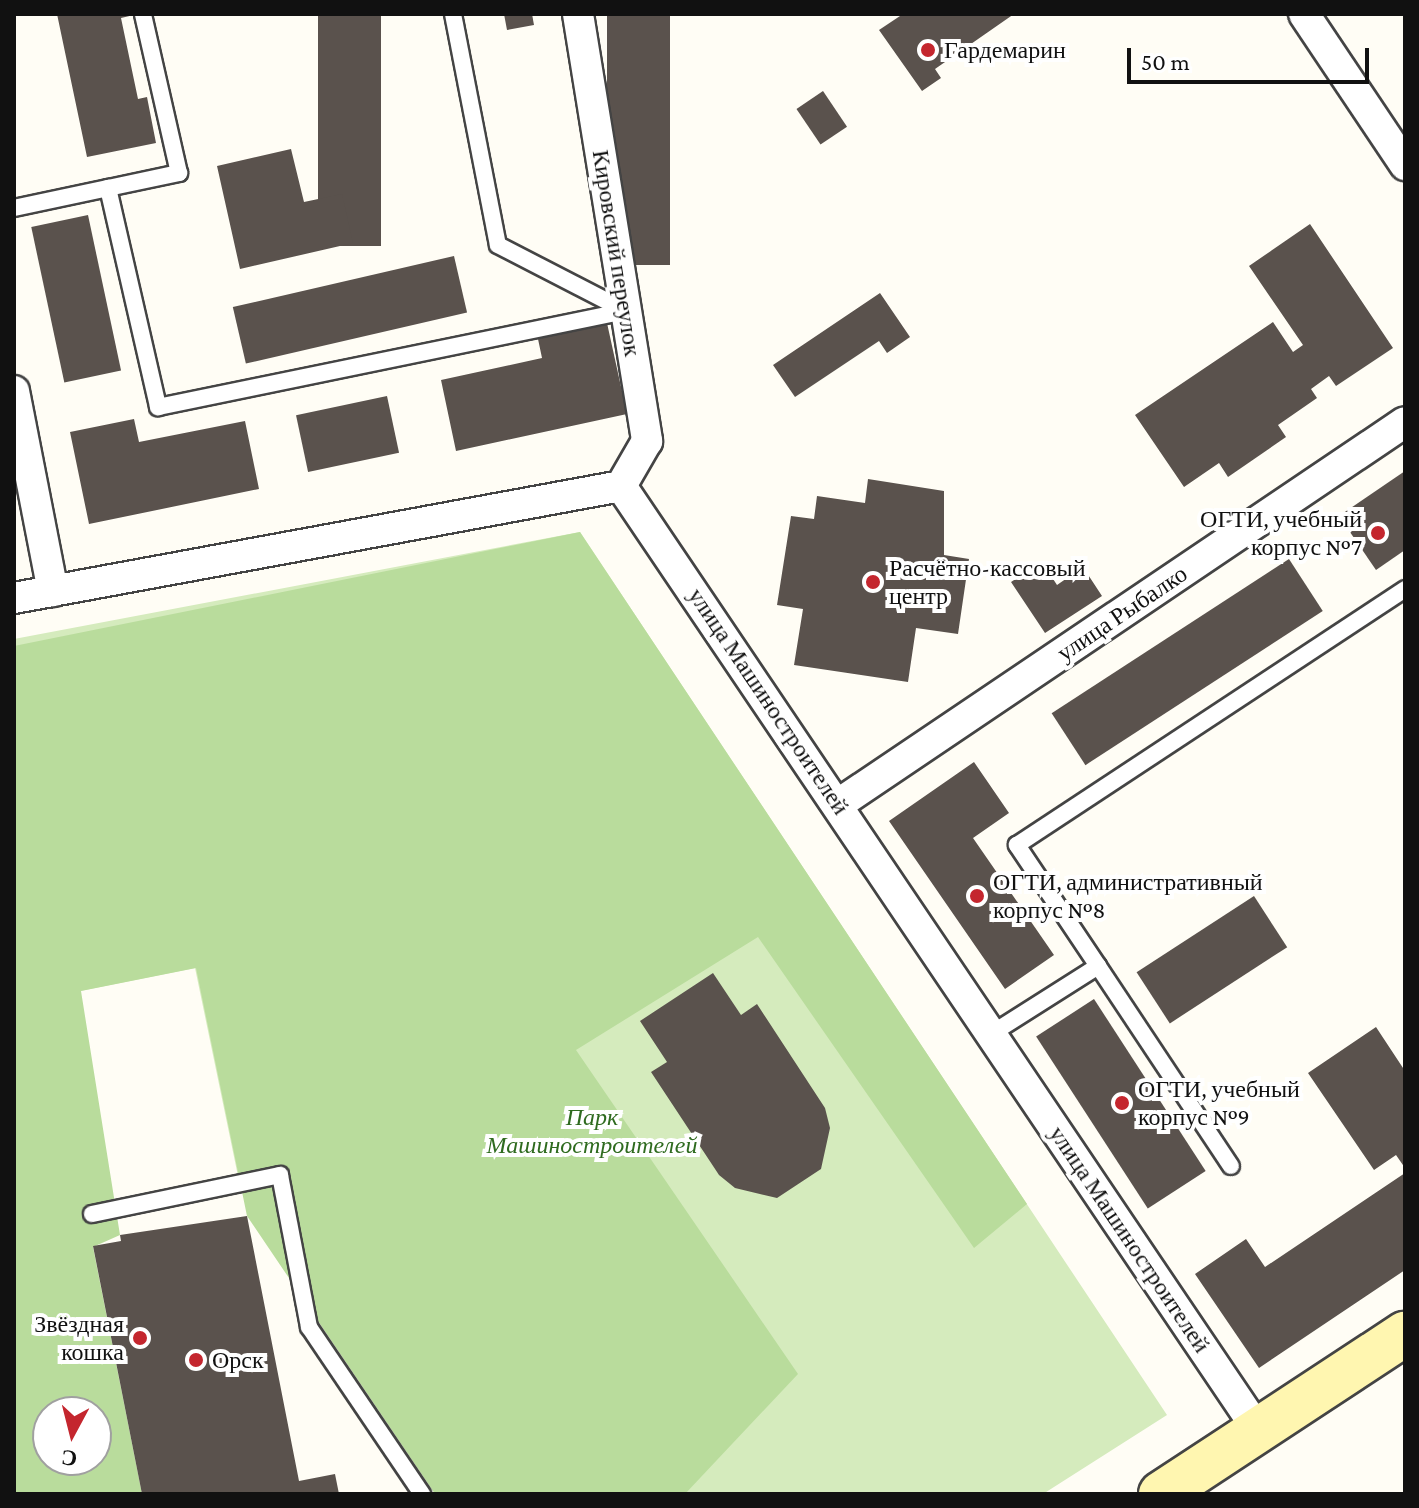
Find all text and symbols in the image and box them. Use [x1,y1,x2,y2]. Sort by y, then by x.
scale bar [1131,32,1373,82]
place label: Гардемарин [944,36,1066,64]
marker: Гардемарин [919,41,937,59]
text: 50 m [1141,48,1190,75]
street label: Кировский переулок [586,148,648,358]
place label: ОГТИ, учебный корпус №7 [1200,505,1362,561]
marker: ОГТИ, учебный корпус №7 [1369,524,1387,542]
place label: Расчётно-кассовый центр [889,554,1086,610]
street label: улица Рыбалко [1051,559,1193,667]
marker: Расчётно-кассовый центр [864,573,882,591]
street label: улица Машиностроителей [682,582,856,820]
place label: ОГТИ, административный корпус №8 [993,868,1263,924]
marker: ОГТИ, административный корпус №8 [968,887,986,905]
place label: ОГТИ, учебный корпус №9 [1138,1075,1300,1131]
marker: ОГТИ, учебный корпус №9 [1113,1094,1131,1112]
park label: Парк Машиностроителей [487,1103,697,1159]
street label: улица Машиностроителей [1043,1120,1217,1358]
place label: Звёздная кошка [34,1310,124,1366]
marker: Звёздная кошка [131,1329,149,1347]
place label: Орск [212,1346,264,1374]
marker: Орск [187,1351,205,1369]
north arrow [32,1396,112,1476]
text: С [60,1445,79,1472]

